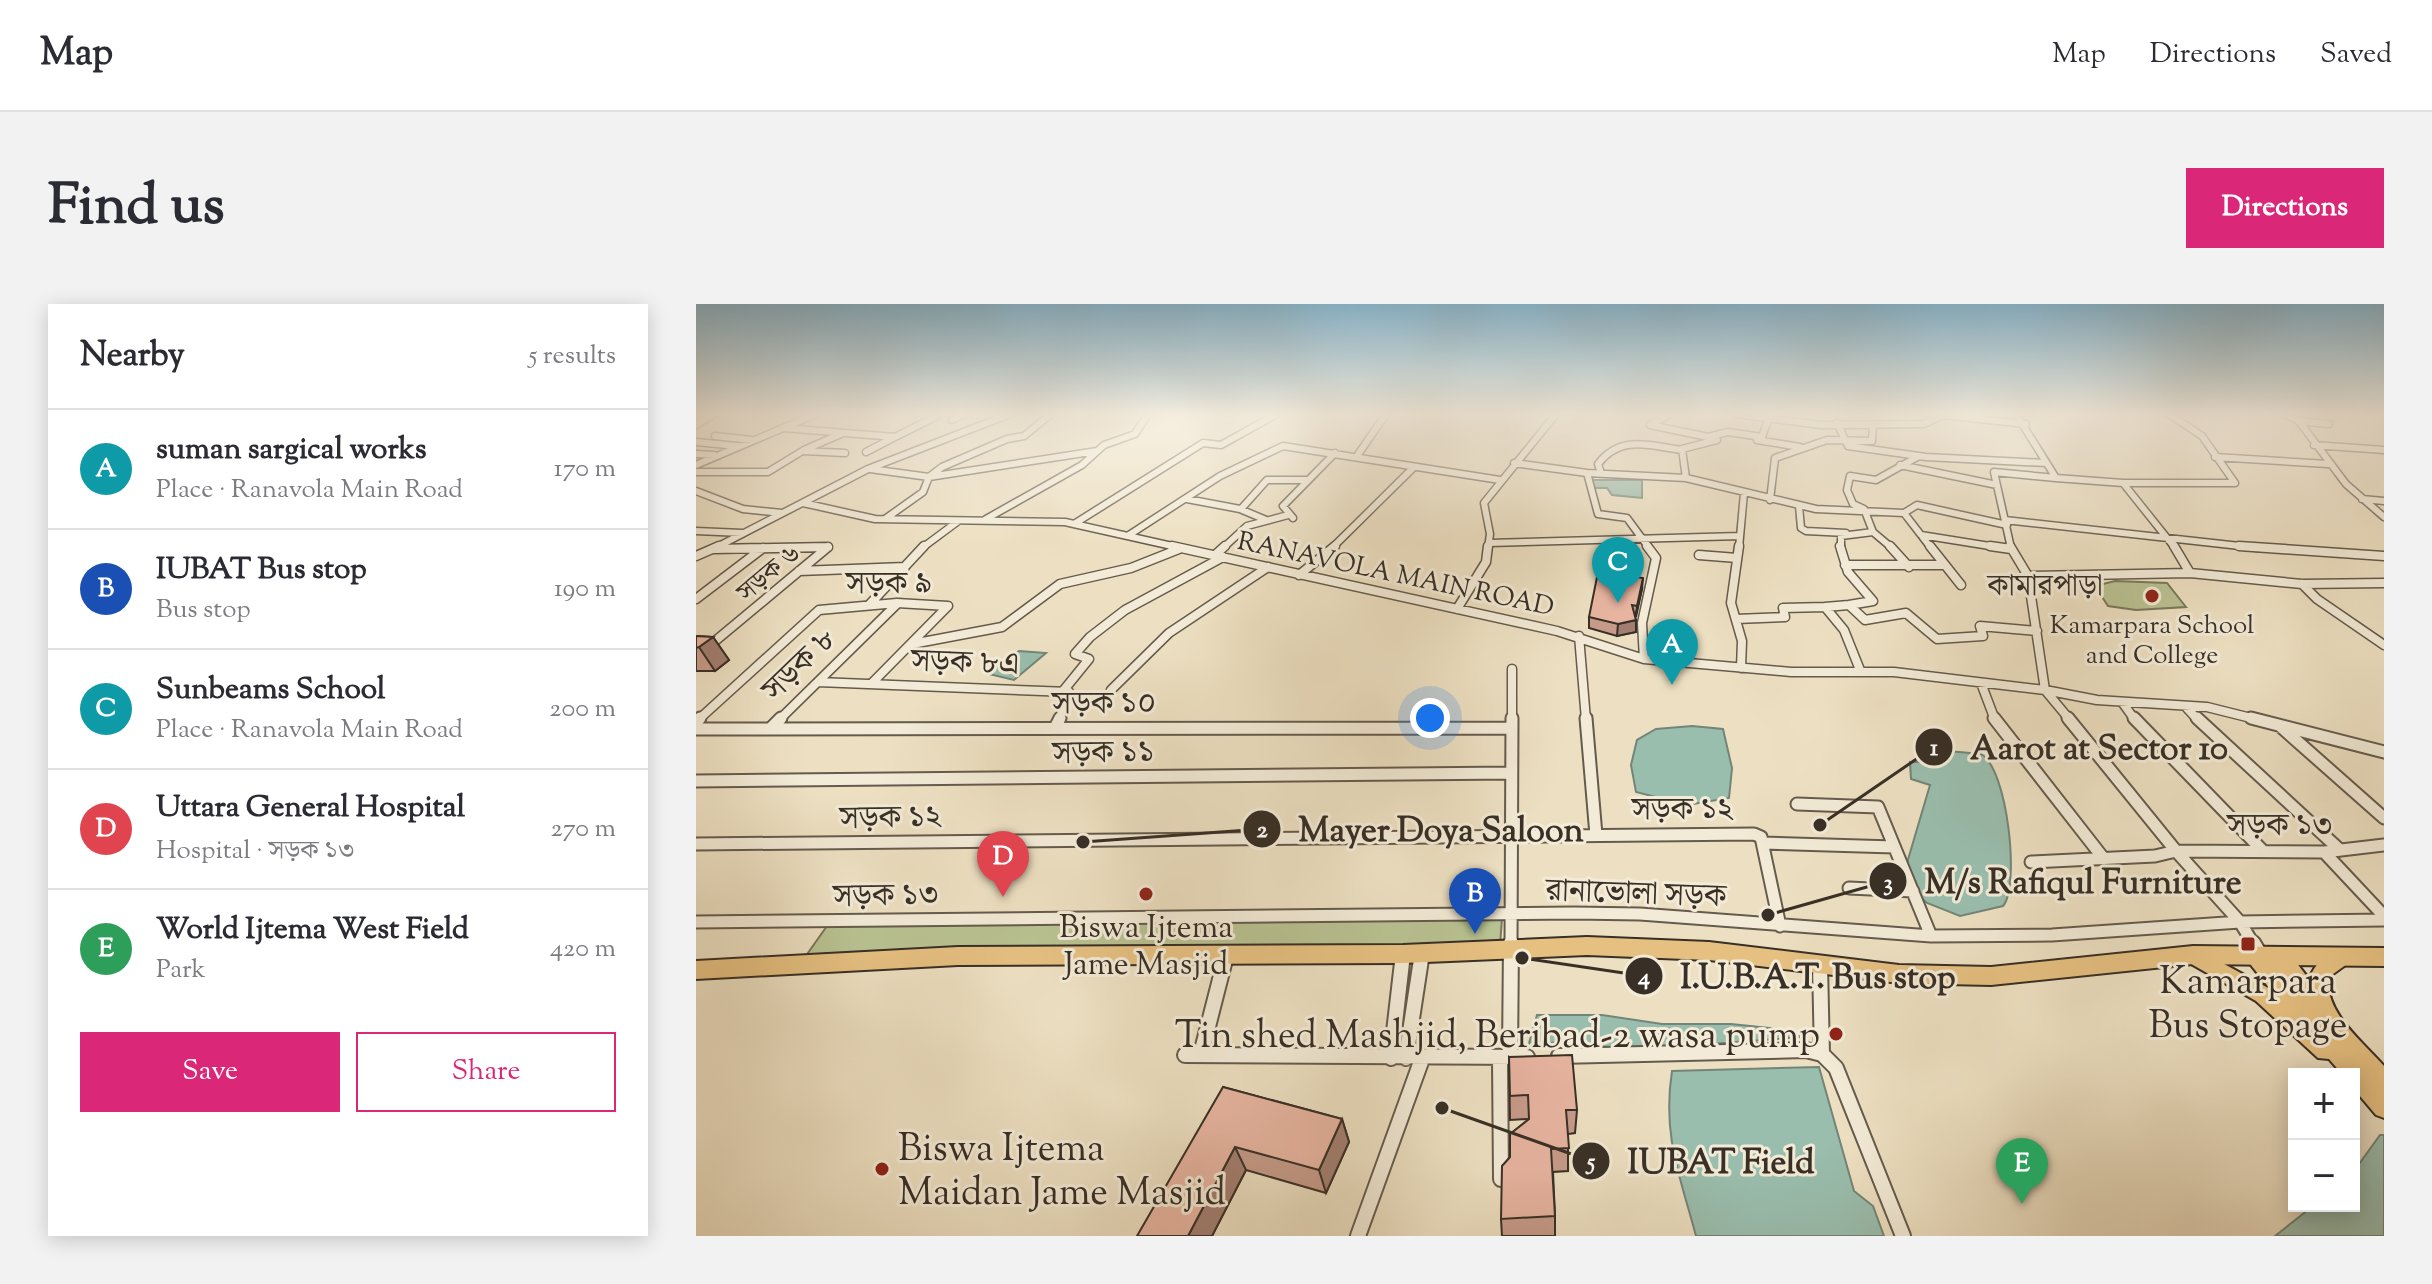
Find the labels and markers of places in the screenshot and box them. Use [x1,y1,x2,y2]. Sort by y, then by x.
pin: C [1592,537,1644,603]
marker: Kamarpara School and College [2143,587,2161,605]
place label: Kamarpara School and College [2050,608,2254,675]
pin: A [1646,619,1698,685]
callout: Aarot at Sector 10 [1914,718,2244,776]
callout: Mayer Doya Saloon [1242,800,1599,858]
pin: D [977,831,1029,897]
callout: M/s Rafiqul Furniture [1868,852,2257,910]
pin: B [1449,868,1501,934]
marker: Biswa Ijtema Jame Masjid [1137,885,1155,903]
place label: Biswa Ijtema Jame Masjid [1059,906,1233,989]
marker: Kamarpara Bus Stopage [2239,935,2257,953]
callout: I.U.B.A.T. Bus stop [1624,947,1972,1005]
place label: Kamarpara Bus Stopage [2148,957,2348,1055]
place label: Tin shed Mashjid, Beribad-2 wasa pump [1175,1011,1820,1065]
marker: Tin shed Mashjid, Beribad-2 wasa pump [1827,1025,1845,1043]
place label: Biswa Ijtema Maidan Jame Masjid [898,1124,1226,1222]
callout: IUBAT Field [1571,1132,1830,1190]
pin: E [1996,1138,2048,1204]
marker: Biswa Ijtema Maidan Jame Masjid [873,1160,891,1178]

